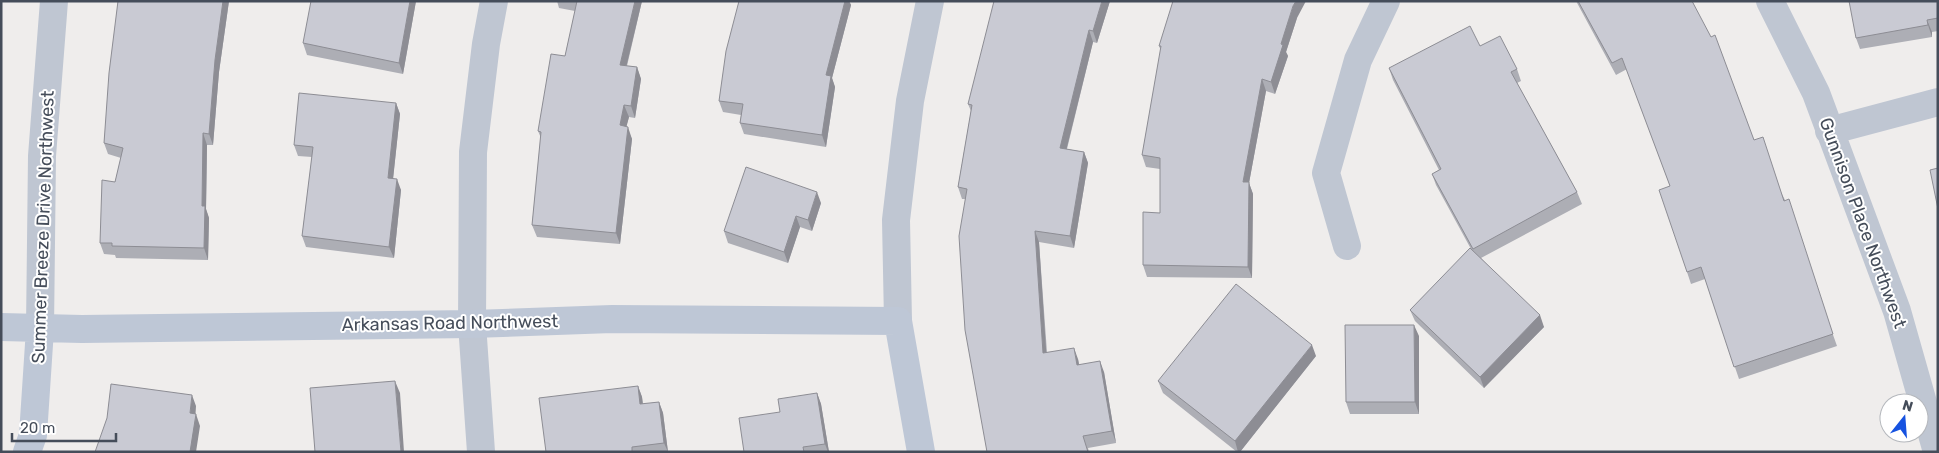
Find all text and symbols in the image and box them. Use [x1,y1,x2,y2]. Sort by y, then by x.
street label: Summer Breeze Drive Northwest [27,90,59,364]
street label: Gunnison Place Northwest [1815,115,1911,331]
street label: Arkansas Road Northwest [341,310,559,336]
north arrow [1879,393,1929,443]
text: N [1900,396,1915,416]
scale bar [12,410,116,442]
text: 20 m [20,419,55,437]

